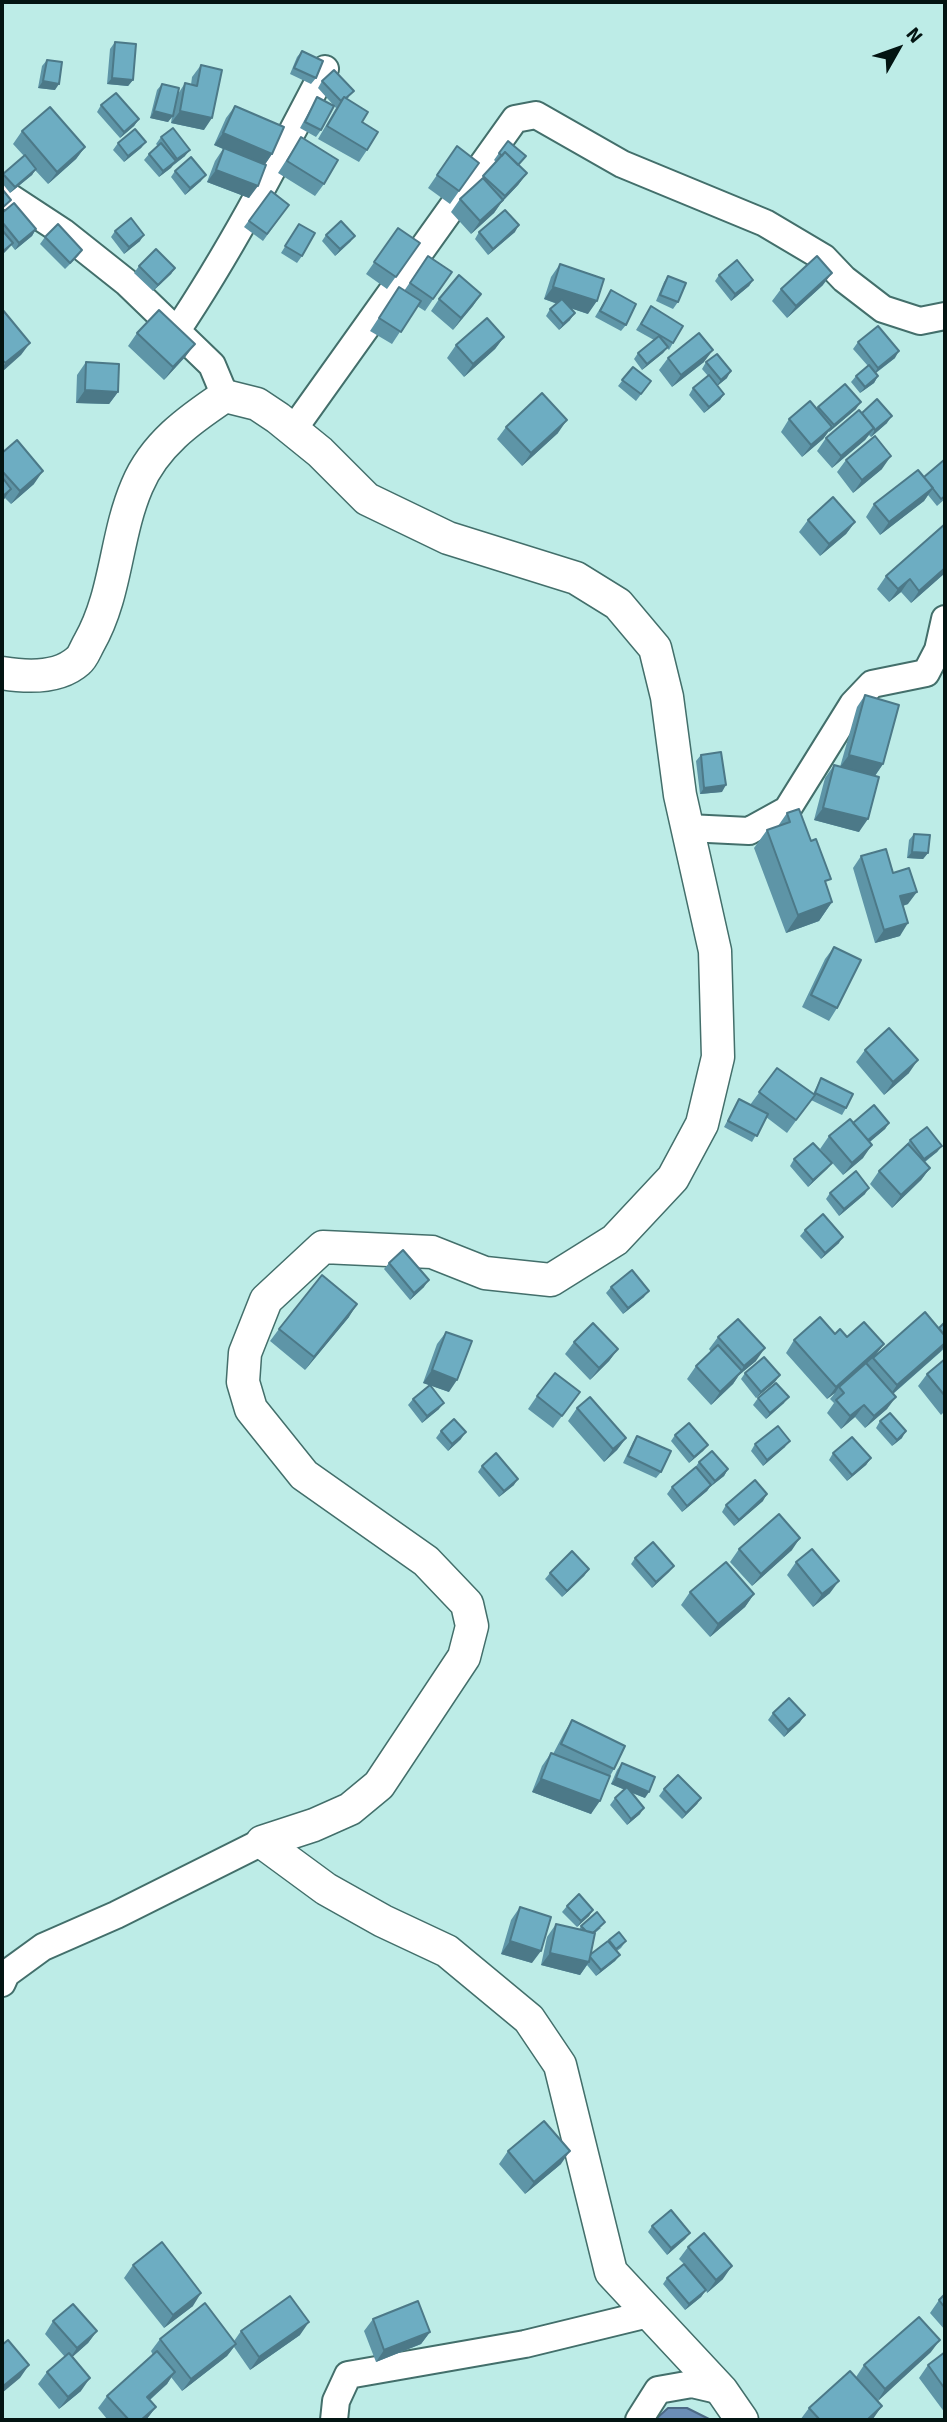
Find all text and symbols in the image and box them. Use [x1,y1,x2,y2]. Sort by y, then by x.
north arrow [863,14,933,84]
text: N [901,23,928,48]

